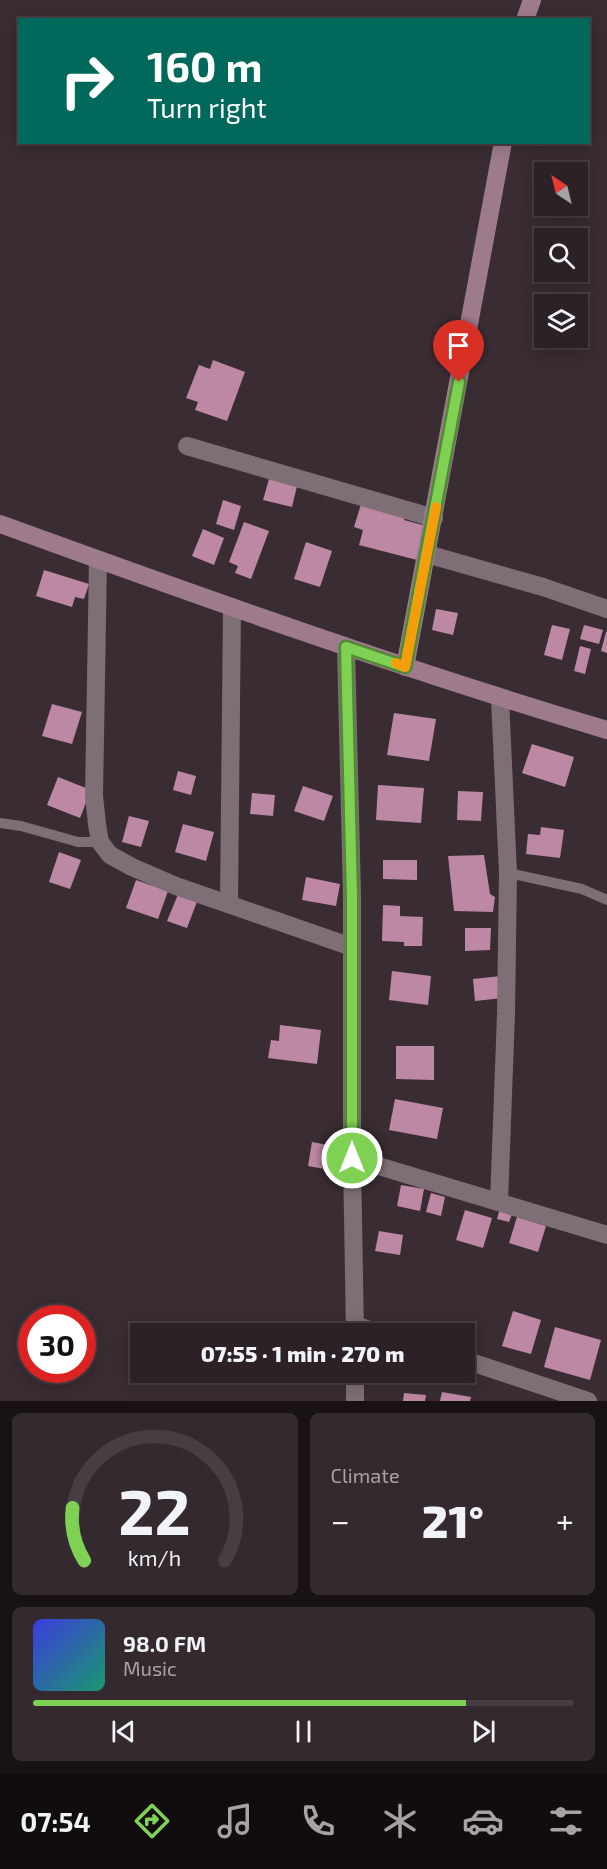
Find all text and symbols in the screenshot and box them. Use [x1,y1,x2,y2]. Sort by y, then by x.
text: 160 m [147,40,263,90]
icon: right [48,42,126,120]
text: Turn right [147,91,267,123]
north arrow [534,162,588,216]
map controls [534,162,588,348]
button: search [534,228,588,282]
button: layers [534,294,588,348]
pin [433,320,484,382]
icon: arrive [442,329,475,362]
position arrow [320,1126,384,1190]
speed limit sign: 30 [18,1305,96,1383]
text: 07:55 · 1 min · 270 m [201,1340,404,1366]
text: Climate [331,1463,400,1487]
text: 22 [118,1473,191,1548]
text: 21° [422,1493,484,1547]
text: − [331,1500,350,1540]
text: + [556,1500,574,1540]
text: km/h [128,1545,181,1570]
text: 98.0 FM [123,1630,206,1656]
text: Music [123,1656,177,1680]
icon: previous [107,1715,140,1748]
icon: pause [287,1715,320,1748]
icon: next [467,1715,500,1748]
icon: directions [131,1800,173,1842]
icon: music [214,1800,256,1842]
icon: phone [297,1800,339,1842]
icon: climate [379,1800,421,1842]
icon: car [462,1800,504,1842]
icon: filters [545,1800,587,1842]
text: 07:54 [20,1805,91,1837]

